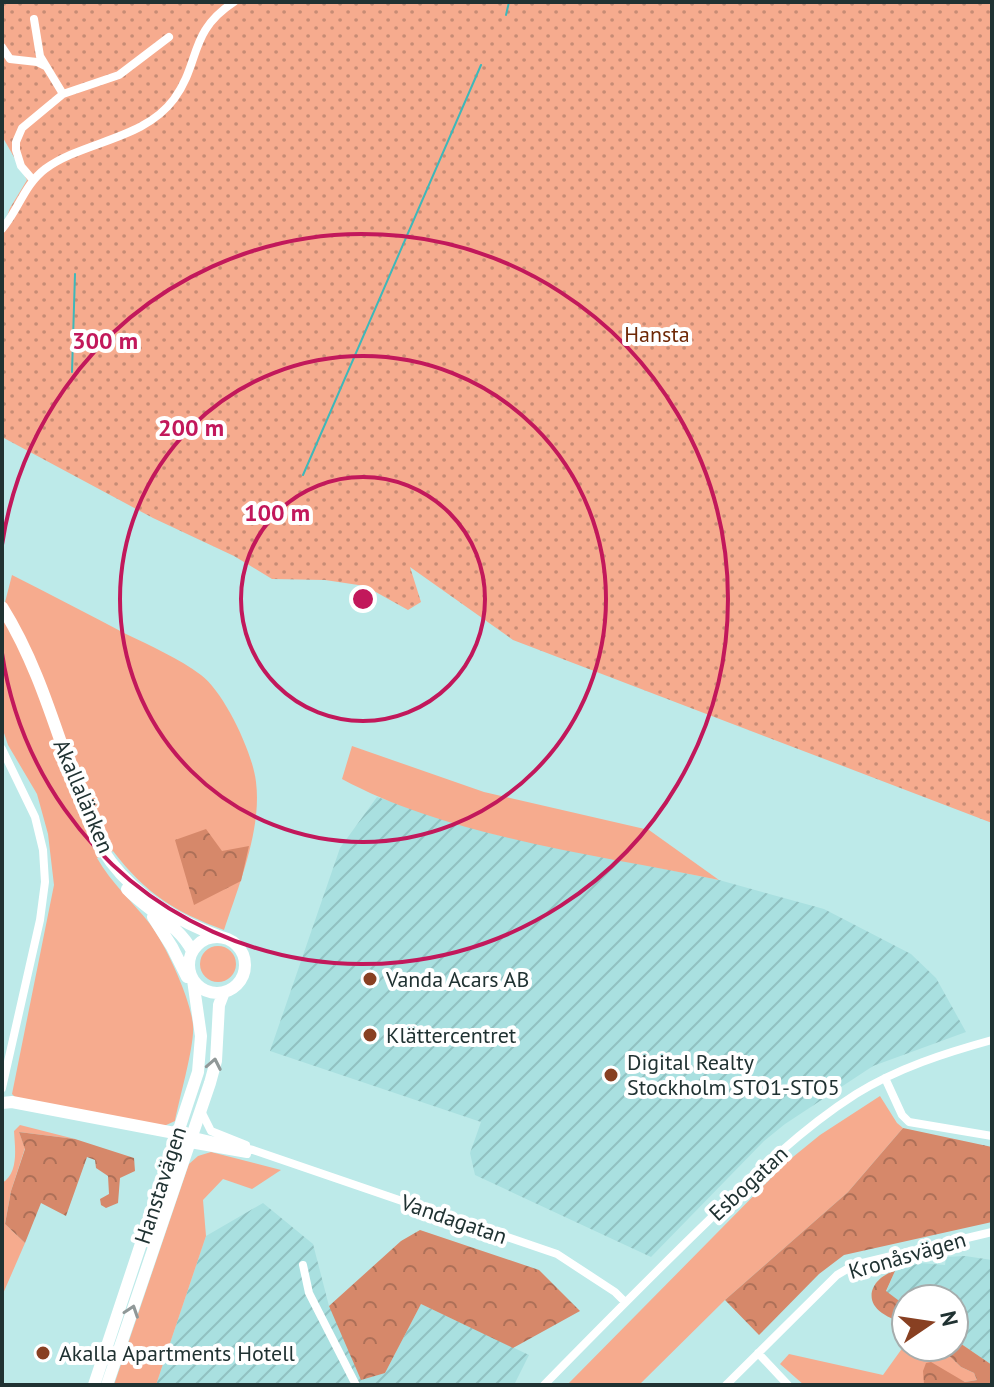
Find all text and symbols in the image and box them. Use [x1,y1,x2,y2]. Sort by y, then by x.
park label: Hansta [624,320,690,348]
text: 300 m [72,325,138,356]
text: 200 m [158,412,224,443]
text: 100 m [244,497,310,528]
centre of rings [349,585,377,613]
street label: Akallalänken [47,735,121,857]
place label: Vanda Acars AB [385,965,529,993]
marker: Vanda Acars AB [361,970,379,988]
place label: Klättercentret [386,1021,517,1049]
marker: Klättercentret [361,1026,379,1044]
place label: Digital Realty Stockholm STO1-STO5 [627,1048,840,1101]
one-way arrow [205,1058,222,1072]
marker: Digital Realty Stockholm STO1-STO5 [602,1066,620,1084]
street label: Hanstavägen [128,1123,192,1247]
street label: Esbogatan [703,1139,793,1227]
street label: Vandagatan [396,1187,511,1250]
street label: Kronåsvägen [845,1225,969,1285]
north arrow [890,1283,970,1363]
one-way arrow [123,1305,139,1319]
text: N [934,1308,965,1329]
place label: Akalla Apartments Hotell [59,1339,296,1367]
marker: Akalla Apartments Hotell [34,1344,52,1362]

